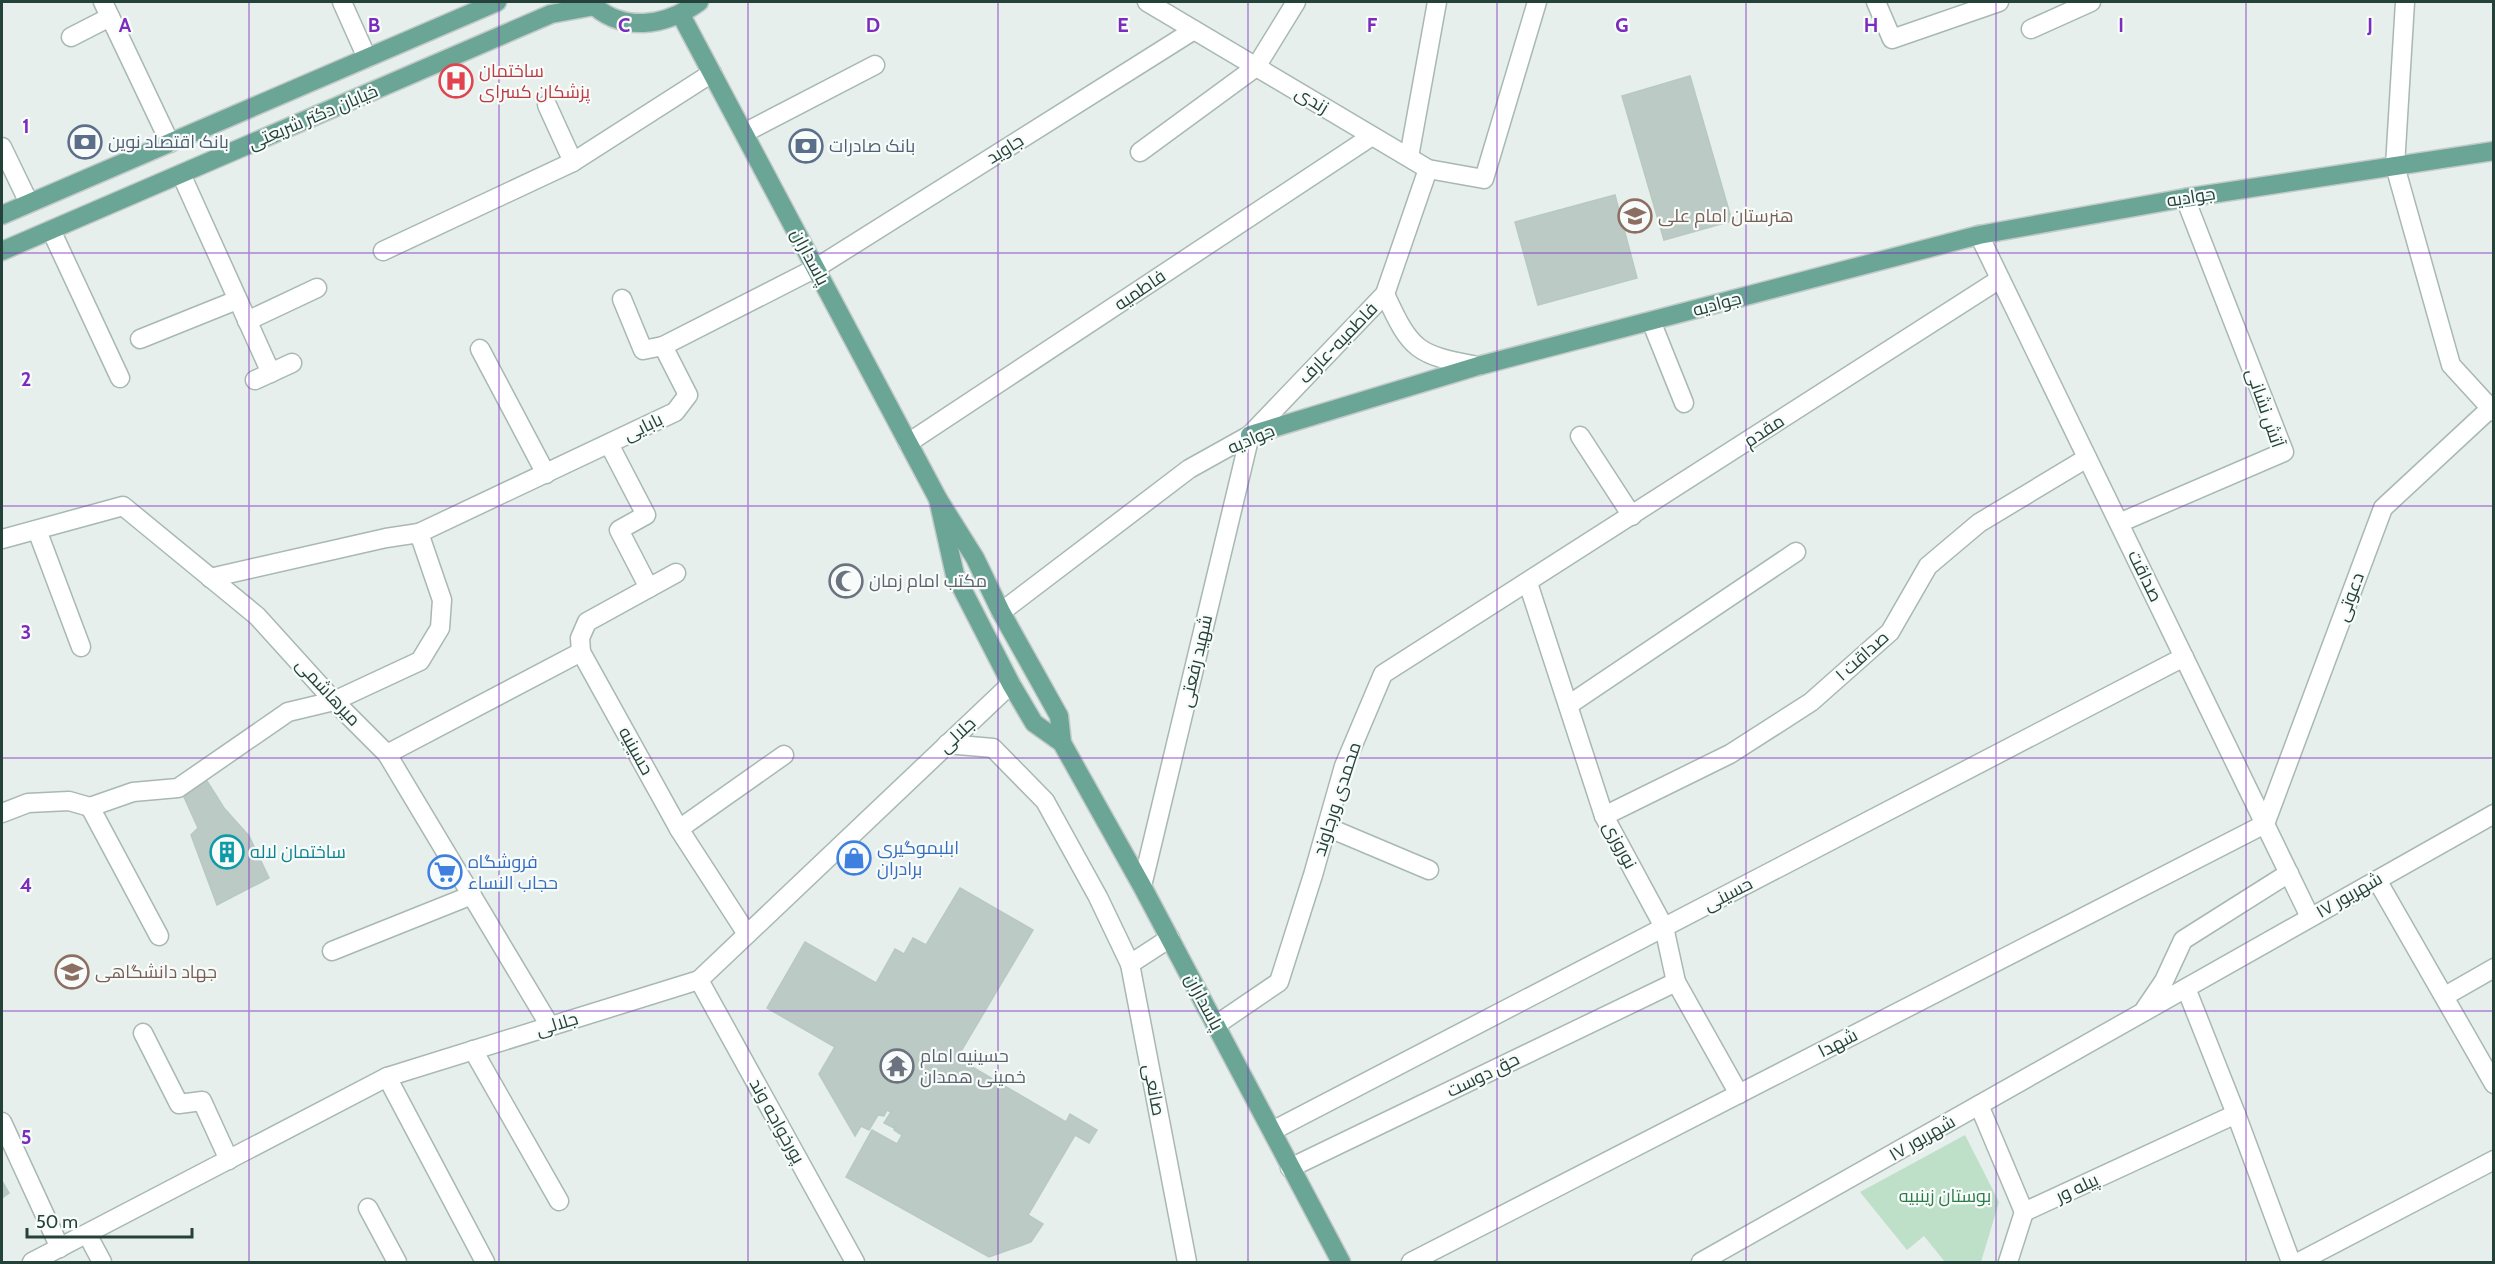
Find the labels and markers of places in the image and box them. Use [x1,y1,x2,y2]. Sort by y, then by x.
place label: ساختمان پزشکان کسرای [479,60,590,104]
hospital icon: ساختمان پزشکان کسرای [438,63,474,99]
bank icon: بانک اقتصاد نوین [67,124,103,160]
bank icon: بانک صادرات [788,128,824,164]
place label: بانک اقتصاد نوین [108,131,229,153]
place label: بانک صادرات [829,135,915,157]
school or university icon: هنرستان امام علی [1617,198,1653,234]
place label: هنرستان امام علی [1658,205,1794,228]
mosque icon: مکتب امام زمان [828,563,864,599]
place label: مکتب امام زمان [869,570,987,593]
building icon: ساختمان لاله [209,834,245,870]
place label: ابلبموگیری برادران [877,837,959,880]
shop icon: ابلبموگیری برادران [836,840,872,876]
place label: ساختمان لاله [250,841,346,863]
place label: فروشگاه حجاب النساء [468,851,558,894]
supermarket icon: فروشگاه حجاب النساء [427,854,463,890]
school or university icon: جهاد دانشگاهی [54,954,90,990]
place label: جهاد دانشگاهی [95,961,217,983]
place label: حسینیه امام خمینی همدان [920,1045,1026,1088]
temple icon: حسینیه امام خمینی همدان [879,1048,915,1084]

